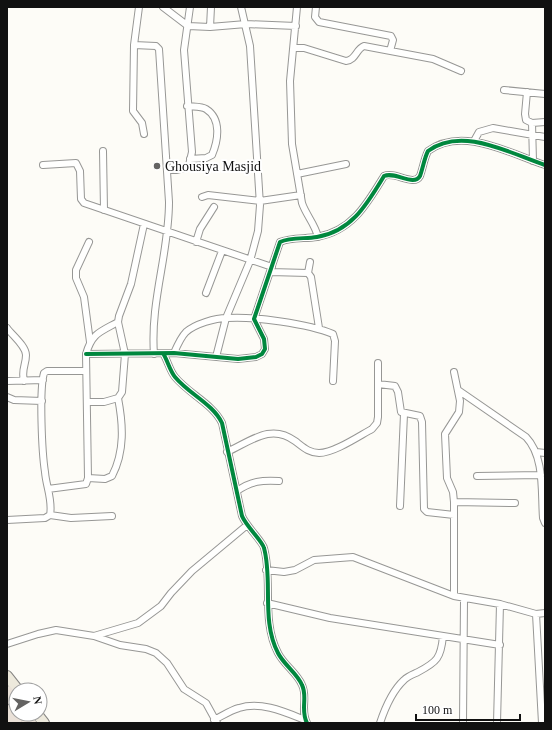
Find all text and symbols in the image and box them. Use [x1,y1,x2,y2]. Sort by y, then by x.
place label: Ghousiya Masjid [165,159,261,174]
marker: Ghousiya Masjid [152,161,162,171]
north arrow [8,682,48,722]
text: N [31,695,44,705]
scale bar [416,696,520,722]
text: 100 m [422,703,453,717]

